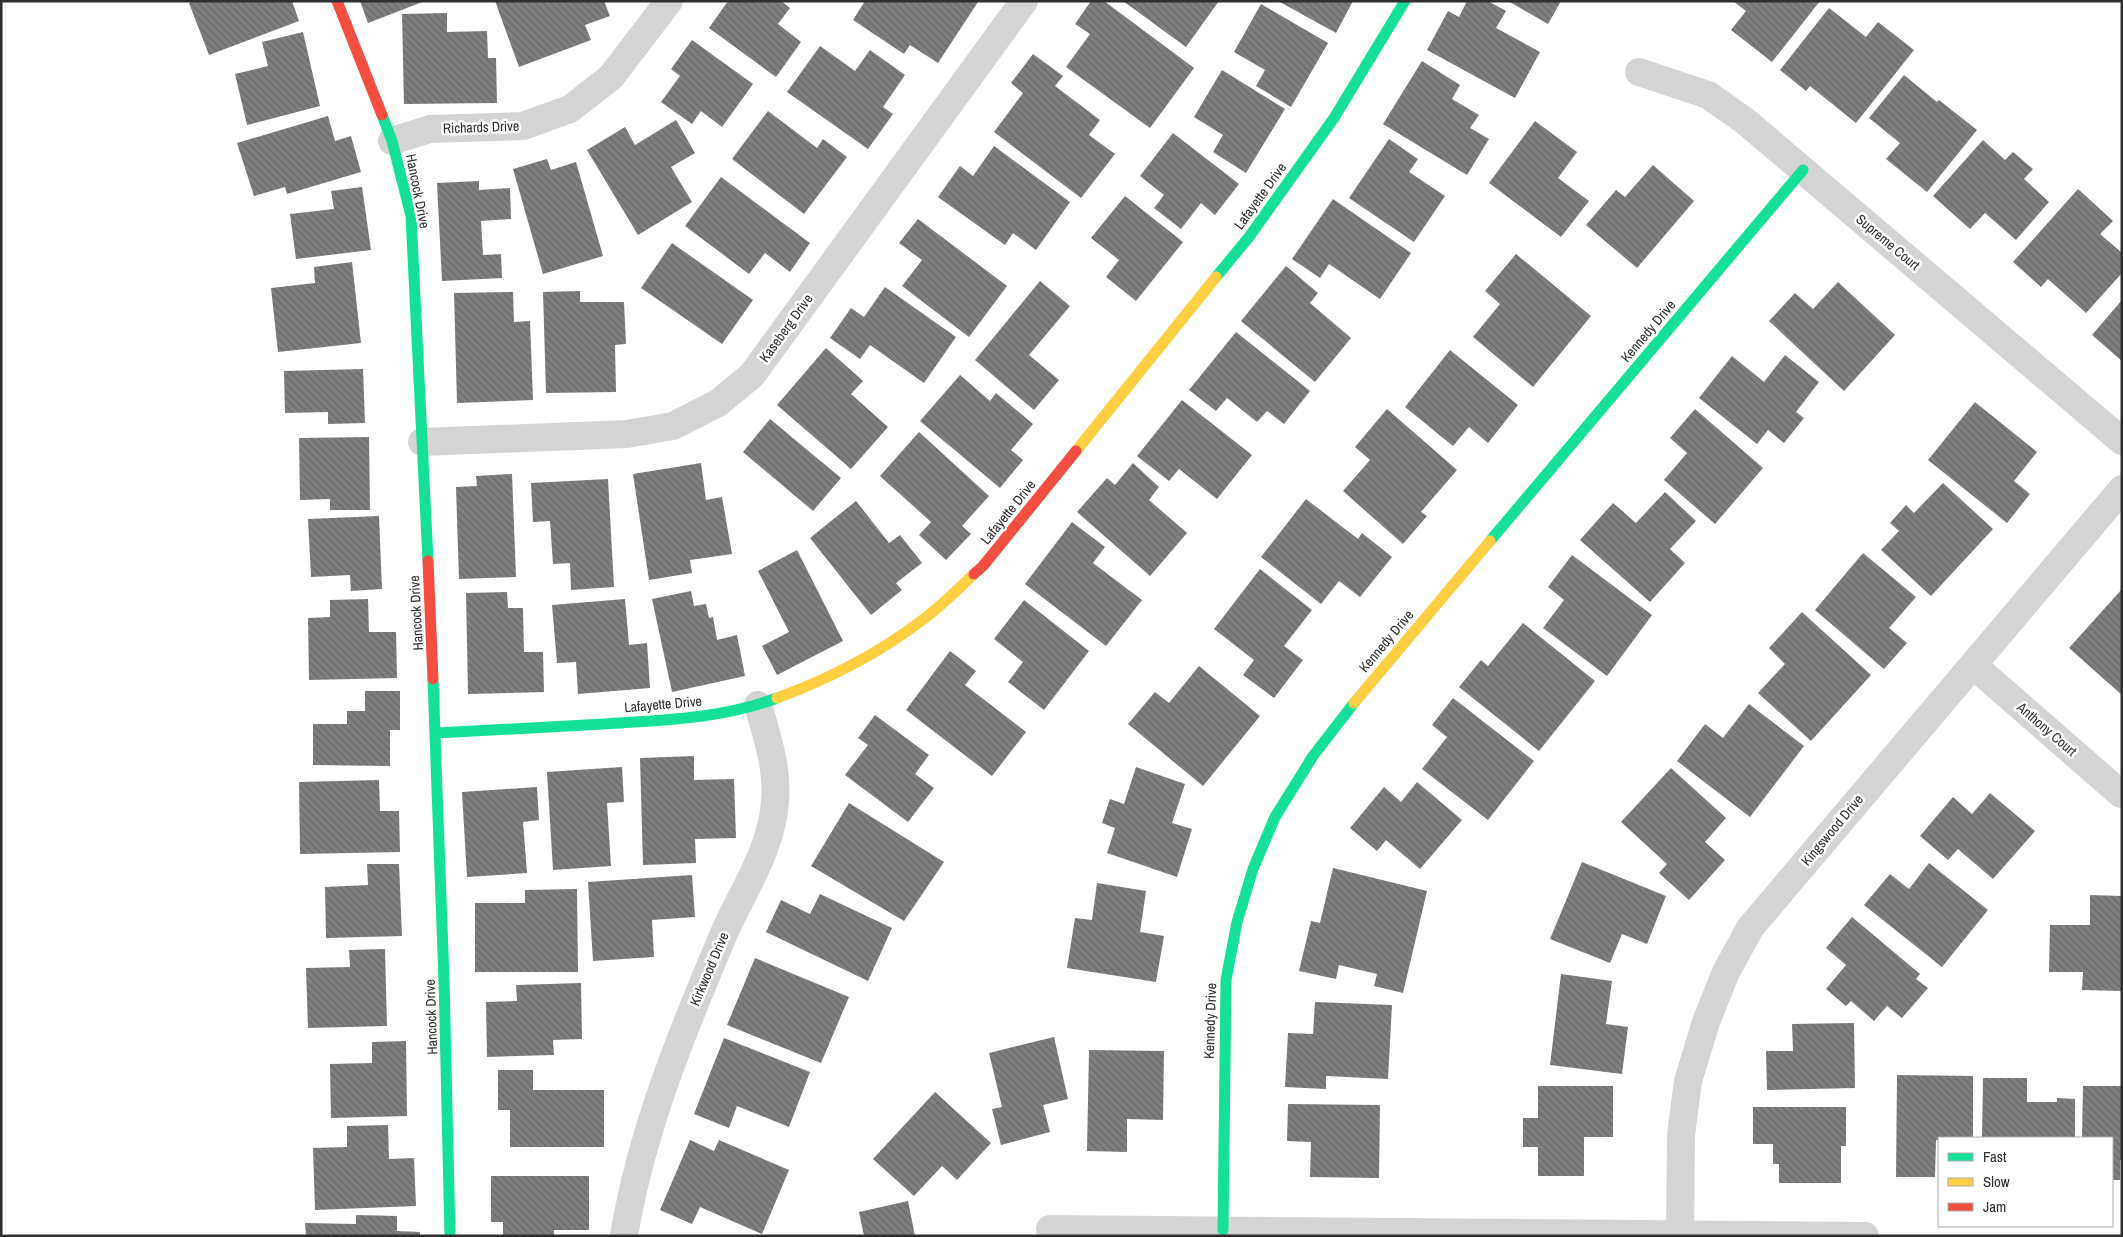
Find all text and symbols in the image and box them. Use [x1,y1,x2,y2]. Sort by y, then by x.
street label: Richards Drive [442,117,520,137]
street label: Hancock Drive [402,152,434,230]
street label: Lafayette Drive [1230,159,1290,233]
street label: Supreme Court [1852,210,1924,274]
street label: Kaseberg Drive [755,290,817,366]
street label: Kennedy Drive [1617,296,1679,366]
street label: Lafayette Drive [977,476,1039,548]
street label: Hancock Drive [405,575,427,651]
street label: Kennedy Drive [1355,606,1417,676]
street label: Lafayette Drive [623,692,703,716]
street label: Anthony Court [2013,697,2081,760]
street label: Kingswood Drive [1797,791,1867,869]
street label: Kirkwood Drive [685,929,733,1009]
street label: Hancock Drive [421,979,441,1055]
street label: Kennedy Drive [1200,983,1220,1059]
legend [1938,1137,2113,1227]
text: Fast [1983,1146,2007,1167]
text: Slow [1983,1171,2010,1192]
text: Jam [1983,1196,2006,1217]

